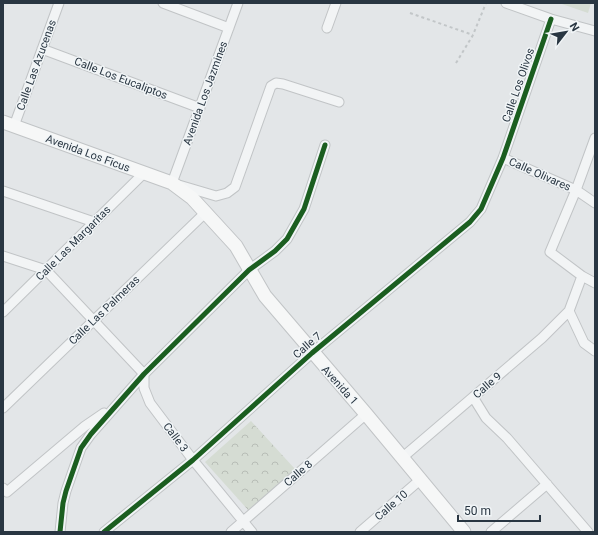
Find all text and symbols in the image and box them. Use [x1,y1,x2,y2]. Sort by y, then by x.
north arrow [546,12,586,52]
street label: Calle Las Azucenas [14,18,59,112]
text: N [567,20,582,34]
street label: Avenida Los Jazmines [181,39,230,147]
street label: Calle Los Olivos [500,46,537,124]
street label: Calle Los Eucaliptos [72,55,169,102]
street label: Avenida Los Ficus [44,132,132,175]
street label: Calle Olivares [507,155,573,194]
street label: Calle Las Margaritas [33,203,114,283]
street label: Calle Las Palmeras [66,273,143,348]
street label: Calle 7 [291,330,324,361]
street label: Avenida 1 [319,363,360,407]
street label: Calle 9 [471,370,504,401]
street label: Calle 3 [160,420,191,454]
street label: Calle 8 [282,458,315,489]
street label: Calle 10 [372,488,410,523]
scale bar [458,497,540,523]
text: 50 m [464,504,491,518]

